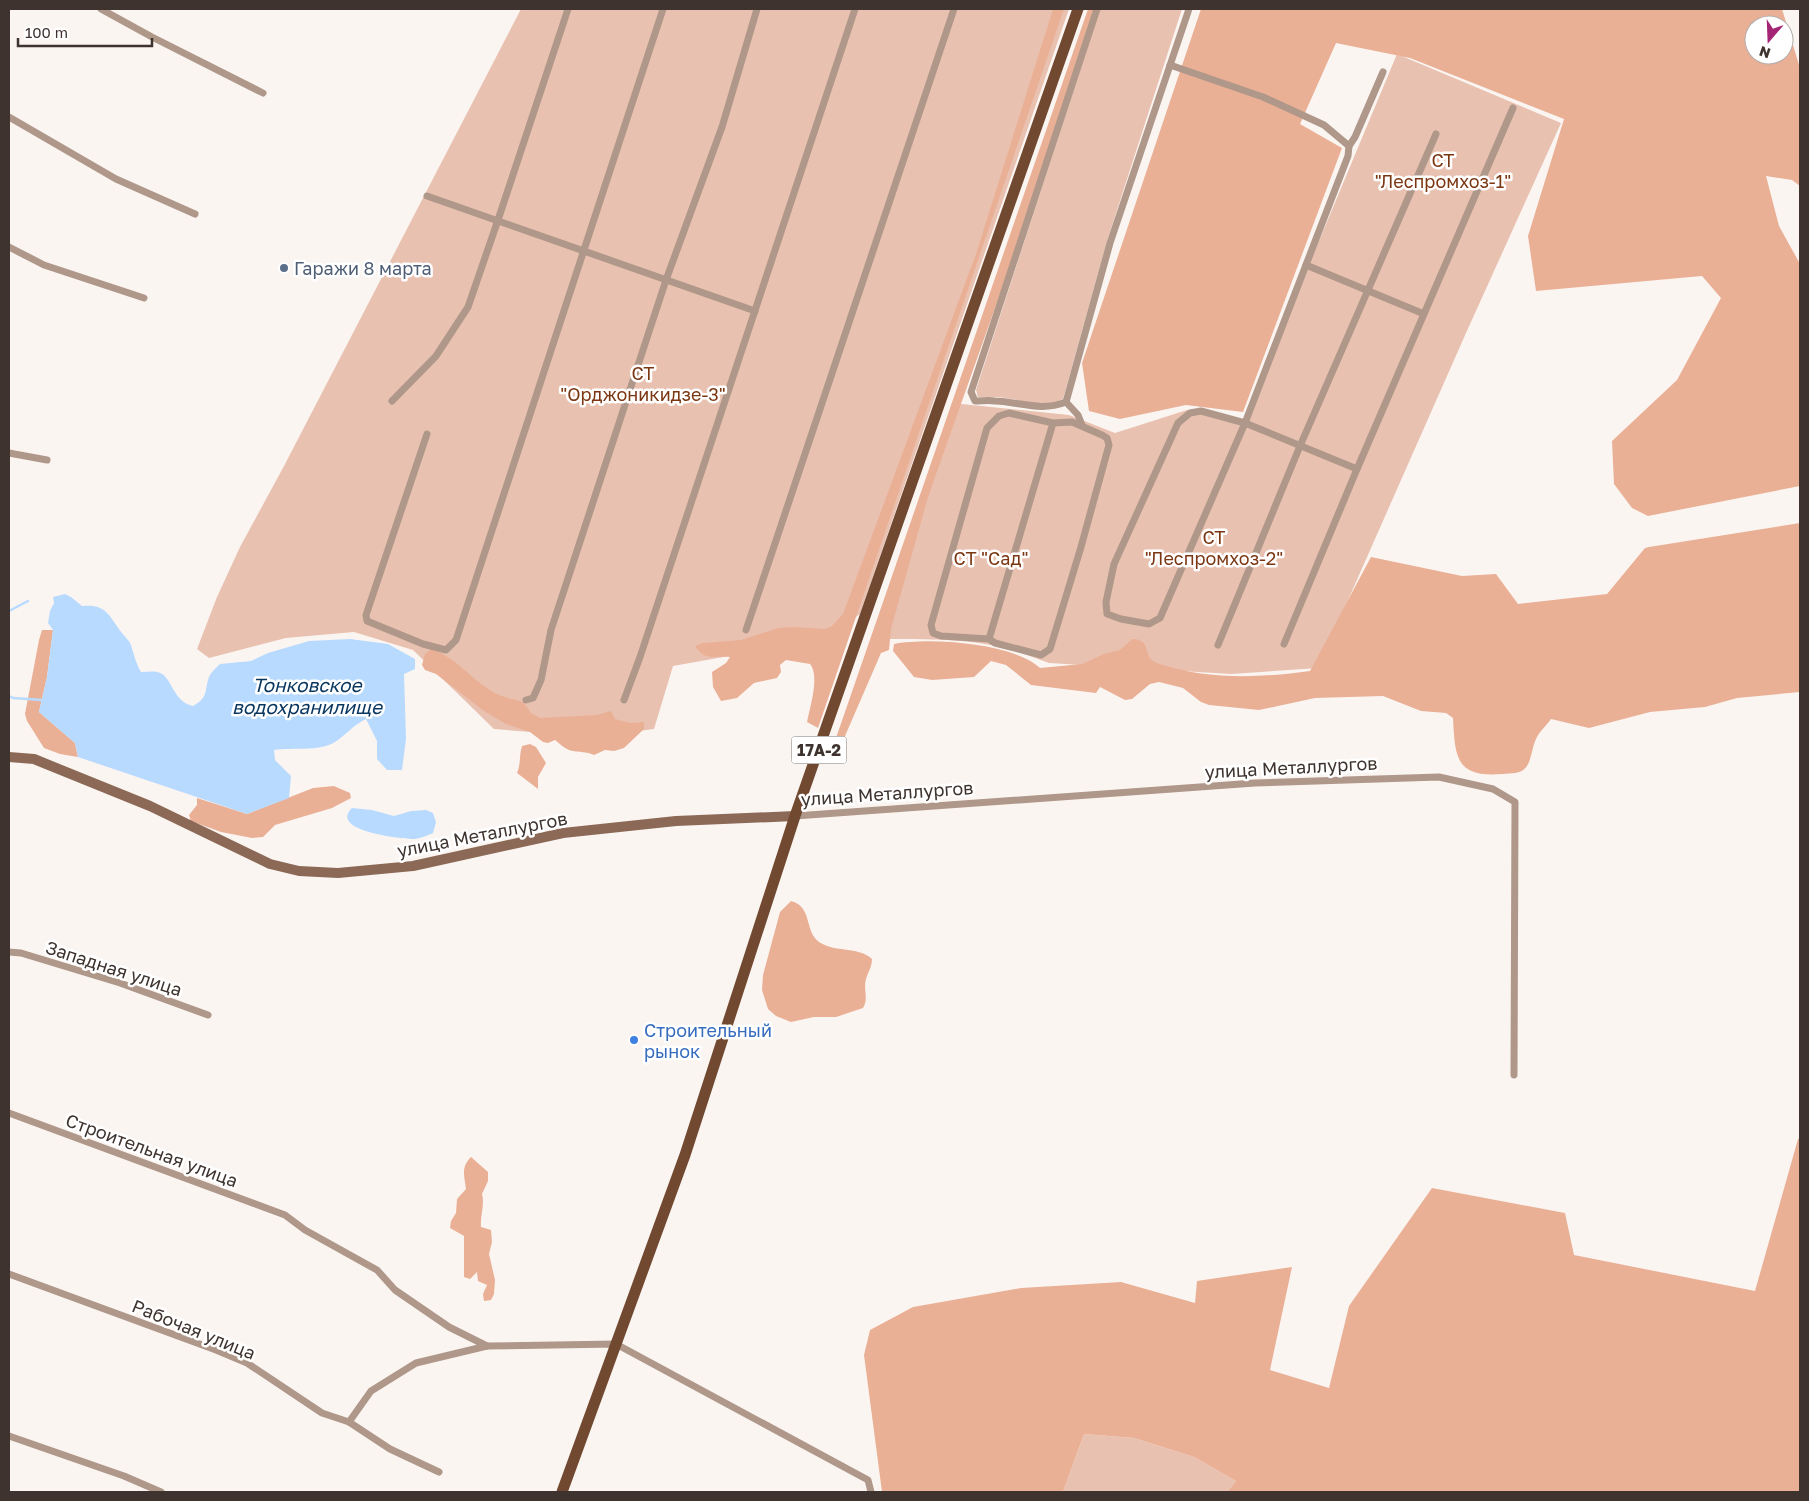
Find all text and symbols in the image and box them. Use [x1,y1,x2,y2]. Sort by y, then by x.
scale bar [18,15,151,47]
north arrow [1744,15,1794,65]
text: 100 m [25,23,68,41]
text: N [1757,43,1772,63]
park label: СТ "Леспромхоз-1" [1375,149,1511,192]
place label: Гаражи 8 марта [294,257,432,279]
marker: Гаражи 8 марта [278,262,290,274]
park label: СТ "Орджоникидзе-3" [560,362,726,405]
park label: СТ "Леспромхоз-2" [1145,526,1283,569]
park label: СТ "Сад" [954,547,1028,569]
water label: Тонковское водохранилище [232,673,384,718]
road number: 17А-2 [792,736,846,764]
street label: улица Металлургов [1204,751,1378,783]
street label: улица Металлургов [800,776,974,810]
street label: улица Металлургов [395,807,569,861]
street label: Западная улица [43,936,185,1000]
place label: Строительный рынок [644,1019,772,1062]
marker: Строительный рынок [628,1034,640,1046]
street label: Строительная улица [63,1109,241,1191]
street label: Рабочая улица [129,1294,259,1364]

